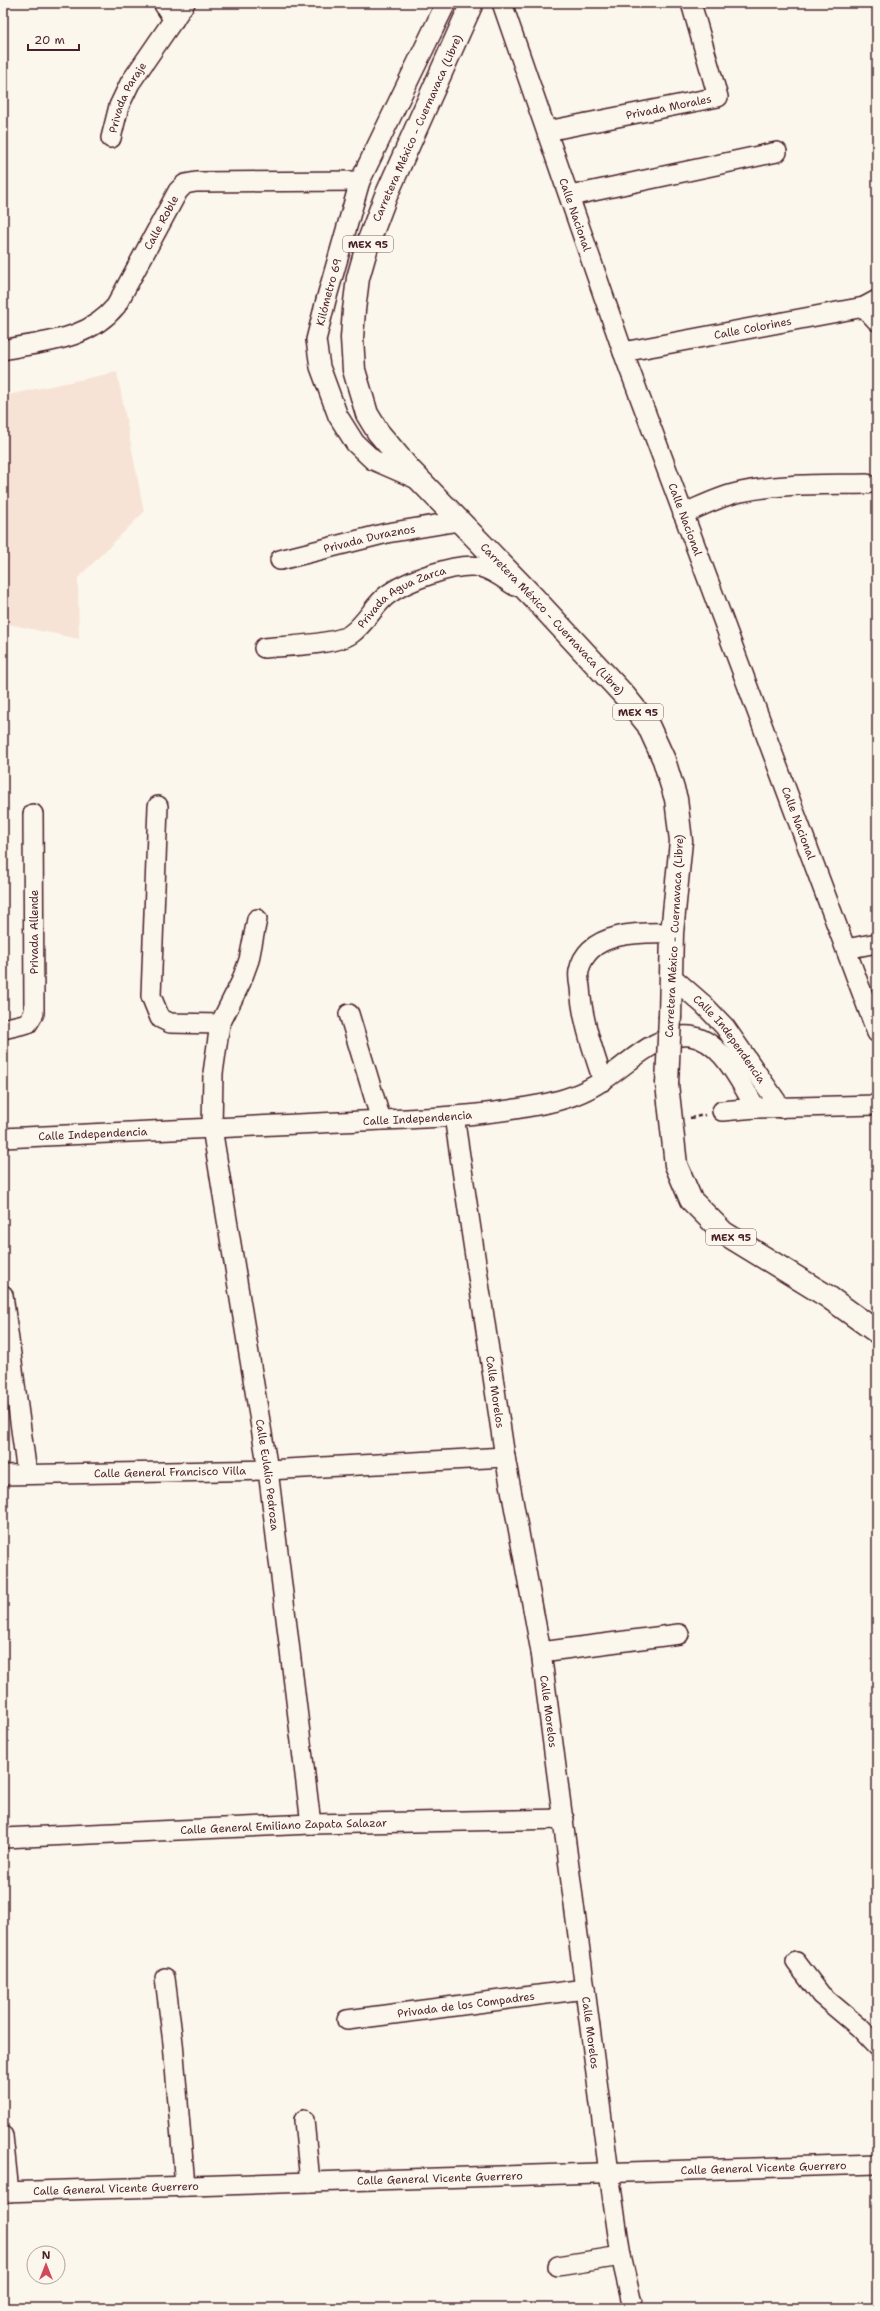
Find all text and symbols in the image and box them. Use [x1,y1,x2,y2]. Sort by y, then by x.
scale bar [28,26,79,52]
text: 20 m [34,32,65,48]
street label: Carretera México - Cuernavaca (Libre) [369,32,466,224]
street label: Privada Paraje [106,59,150,135]
street label: Privada Morales [624,91,713,123]
street label: Calle Nacional [555,176,595,254]
street label: Calle Roble [141,193,182,253]
road number: MEX 95 [343,236,393,252]
street label: Kilómetro 69 [313,256,346,328]
street label: Calle Colorines [713,314,793,343]
street label: Calle Nacional [665,481,706,559]
street label: Privada Duraznos [322,521,417,557]
street label: Carretera México - Cuernavaca (Libre) [477,540,627,698]
street label: Privada Agua Zarca [354,563,448,632]
road number: MEX 95 [613,704,663,720]
street label: Calle Nacional [778,785,819,862]
street label: Carretera México - Cuernavaca (Libre) [662,834,687,1038]
street label: Privada Allende [27,890,42,974]
street label: Calle Independencia [690,992,769,1087]
street label: Calle Independencia [363,1107,473,1129]
street label: Calle Independencia [38,1124,148,1144]
road number: MEX 95 [706,1229,756,1245]
street label: Calle Morelos [482,1355,508,1429]
street label: Calle Eulalio Pedroza [252,1418,282,1532]
street label: Calle General Francisco Villa [94,1463,246,1481]
street label: Calle Morelos [536,1674,560,1749]
street label: Calle General Emiliano Zapata Salazar [180,1815,387,1838]
street label: Privada de los Compadres [396,1989,536,2021]
street label: Calle Morelos [578,1996,602,2070]
street label: Calle General Vicente Guerrero [680,2158,847,2178]
street label: Calle General Vicente Guerrero [357,2168,523,2189]
street label: Calle General Vicente Guerrero [33,2179,199,2199]
north arrow [26,2245,66,2285]
text: N [42,2248,51,2263]

